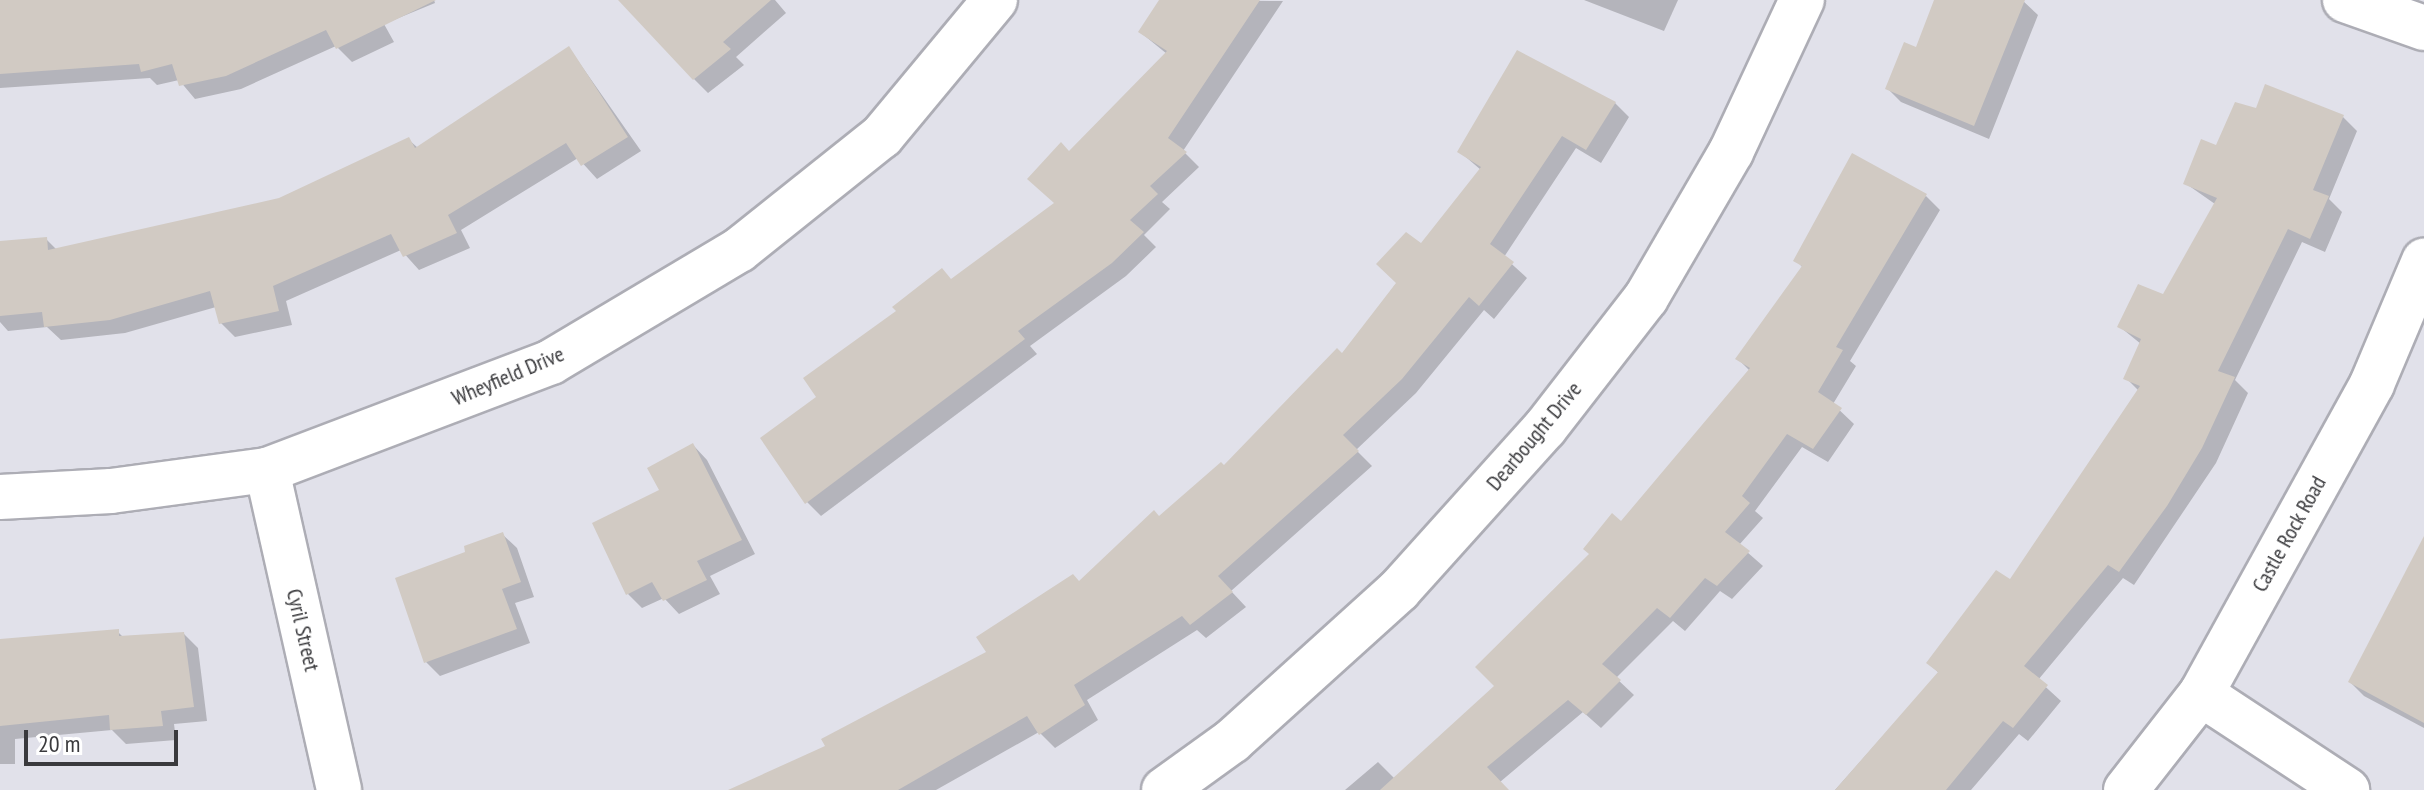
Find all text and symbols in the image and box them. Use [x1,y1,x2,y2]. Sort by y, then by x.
street label: Wheyfield Drive [448,341,568,411]
street label: Dearbought Drive [1481,376,1587,496]
street label: Castle Rock Road [2246,471,2332,597]
street label: Cyril Street [281,586,325,674]
scale bar [28,714,182,764]
text: 20 m [38,728,80,759]

